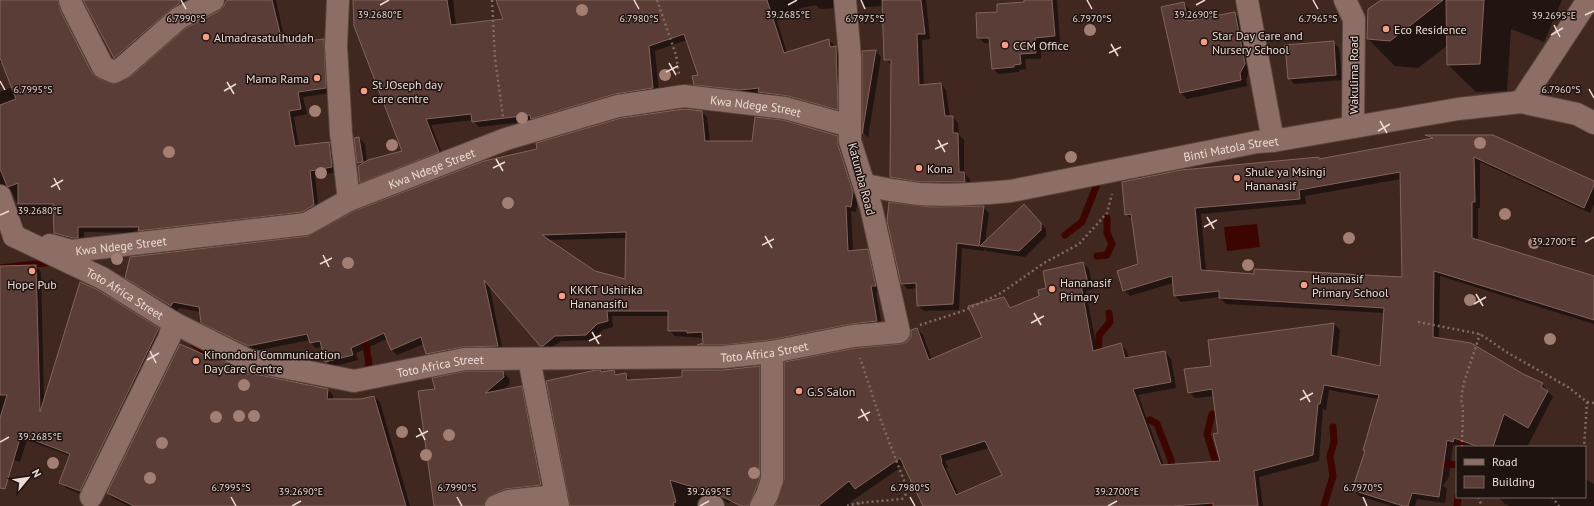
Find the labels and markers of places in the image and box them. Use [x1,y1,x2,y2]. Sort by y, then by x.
place label: Eco Residence [1394,22,1466,37]
marker: Eco Residence [1381,24,1391,34]
place label: Star Day Care and Nursery School [1212,28,1303,57]
place label: Almadrasatulhudah [214,30,314,45]
marker: Almadrasatulhudah [201,32,211,42]
marker: Star Day Care and Nursery School [1199,37,1209,47]
place label: CCM Office [1013,38,1069,53]
marker: CCM Office [1000,40,1010,50]
place label: Mama Rama [246,71,309,86]
marker: Mama Rama [312,73,322,83]
place label: St JOseph day care centre [372,77,443,106]
marker: St JOseph day care centre [359,86,369,96]
place label: Kona [927,161,953,176]
marker: Kona [914,163,924,173]
place label: Shule ya Msingi Hananasif [1245,164,1326,193]
marker: Shule ya Msingi Hananasif [1232,173,1242,183]
marker: Hope Pub [27,266,37,276]
place label: Hananasif Primary School [1312,271,1389,300]
place label: Hananasif Primary [1060,275,1112,304]
place label: Hope Pub [7,277,57,292]
marker: Hananasif Primary School [1299,280,1309,290]
place label: KKKT Ushirika Hananasifu [570,282,643,311]
marker: Hananasif Primary [1047,284,1057,294]
marker: KKKT Ushirika Hananasifu [557,291,567,301]
place label: Kinondoni Communication DayCare Centre [204,347,340,376]
marker: Kinondoni Communication DayCare Centre [191,356,201,366]
place label: G.S Salon [807,384,855,399]
marker: G.S Salon [794,386,804,396]

